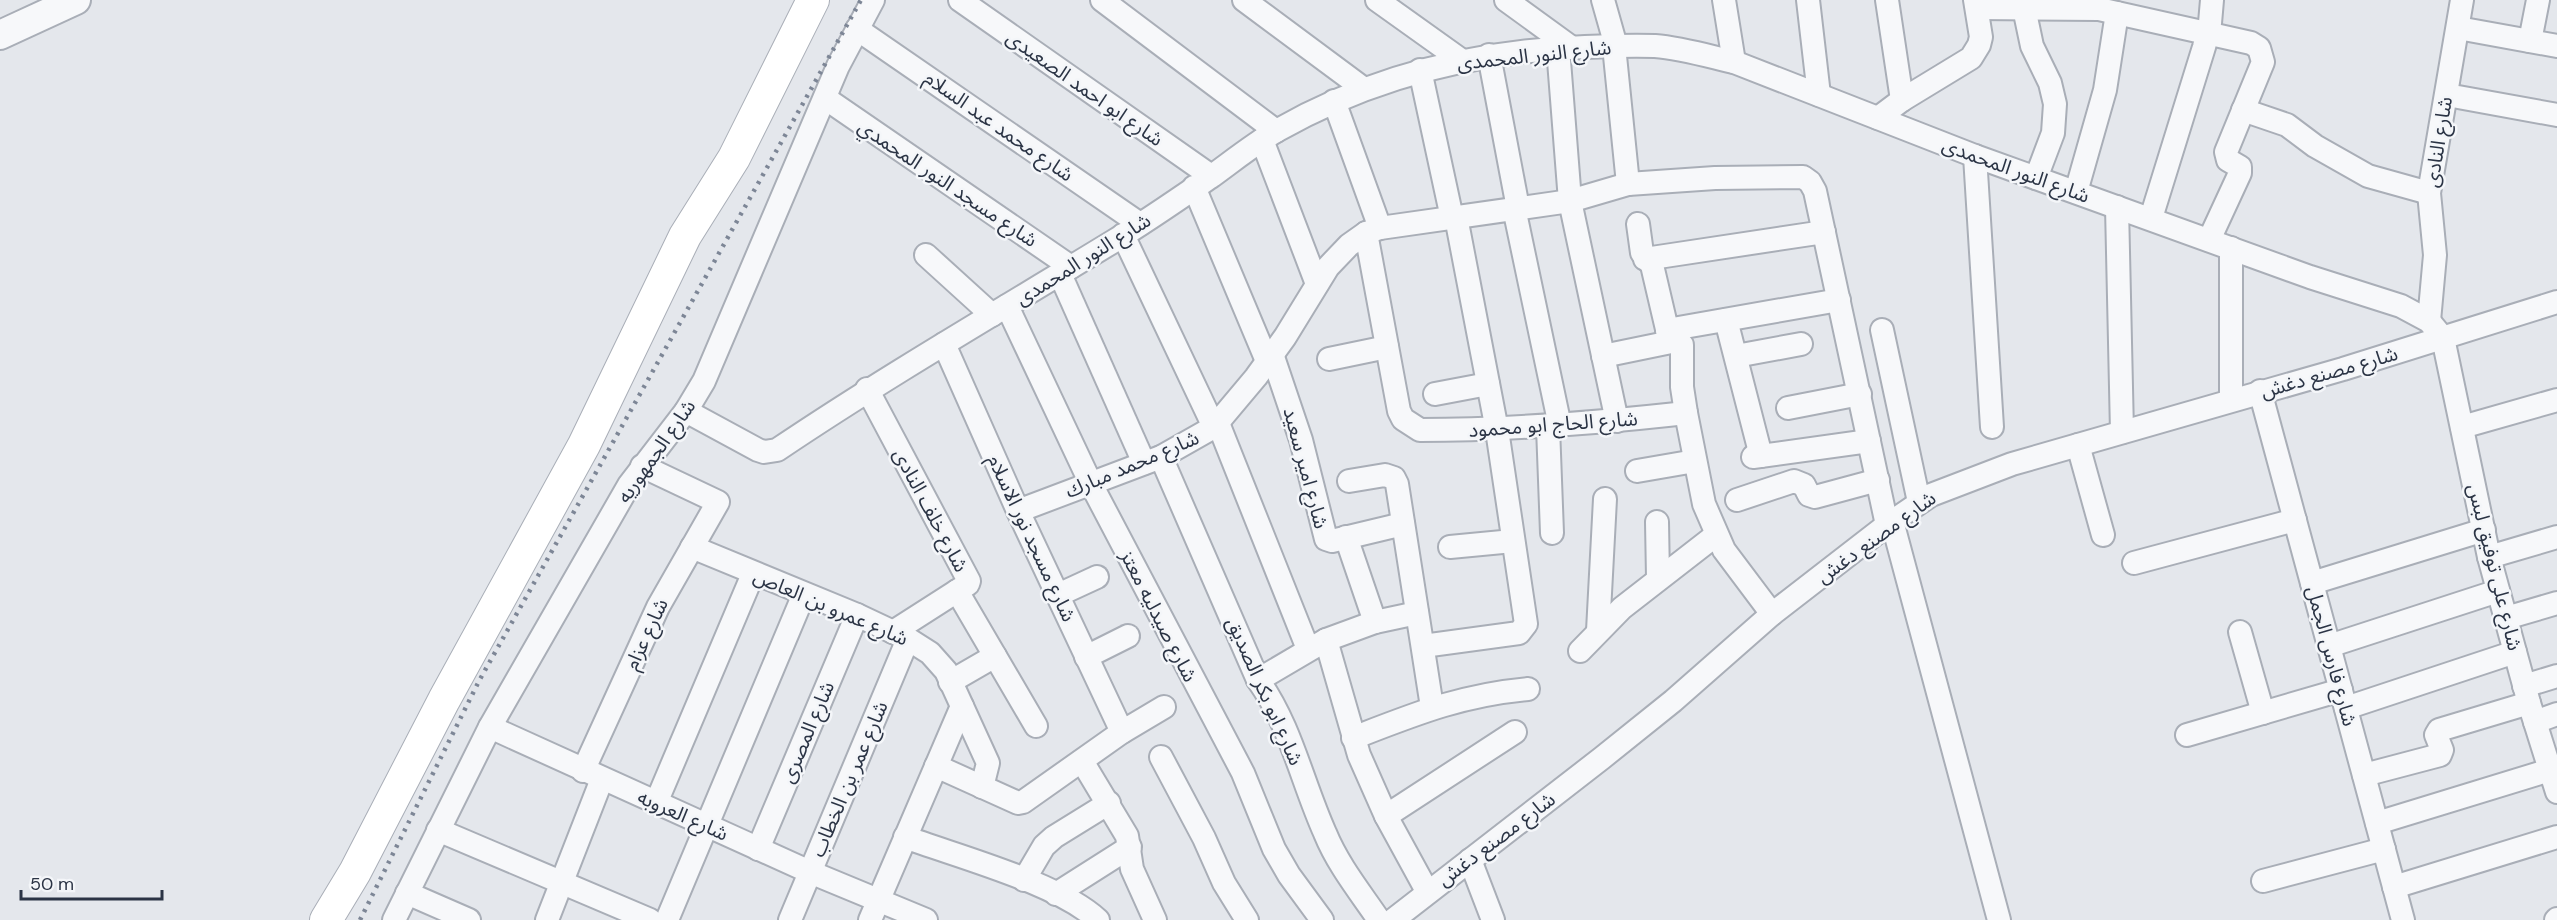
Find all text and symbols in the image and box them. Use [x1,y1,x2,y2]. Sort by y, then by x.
street label: شارع ابو احمد الصعيدى [1000,24,1169,154]
street label: شارع النور المحمدى [1456,34,1613,78]
street label: شارع محمد عبد السلام [918,65,1079,189]
street label: شارع النادى [2418,95,2460,190]
street label: شارع مسجد النور المحمدي [852,113,1043,255]
street label: شارع النور المحمدى [1938,131,2093,211]
street label: شارع النور المحمدى [1010,207,1157,313]
street label: شارع مصنع دغش [2257,340,2401,406]
street label: شارع الجمهوريه [611,394,703,509]
street label: شارع امير سعيد [1275,405,1335,532]
street label: شارع الحاج ابو محمود [1467,405,1639,445]
street label: شارع محمد مبارك [1061,424,1204,506]
street label: شارع خلف النادى [886,444,975,577]
street label: شارع مسجد نور الاسلام [980,450,1082,627]
street label: شارع على توفيق لبس [2460,481,2528,654]
street label: شارع مصنع دغش [1811,485,1942,591]
street label: شارع صيدليه معتز [1112,545,1203,687]
street label: شارع عمرو بن العاص [749,563,912,653]
street label: شارع فارس الجمل [2299,583,2363,730]
street label: شارع عزام [618,594,676,675]
street label: شارع ابو بكر الصديق [1219,613,1309,770]
street label: شارع المصرى [774,677,842,788]
street label: شارع عمر بن الخطاب [804,697,895,862]
street label: شارع العروبه [633,783,732,848]
street label: شارع مصنع دغش [1432,786,1562,894]
scale bar [21,863,162,901]
text: 50 m [30,872,74,896]

